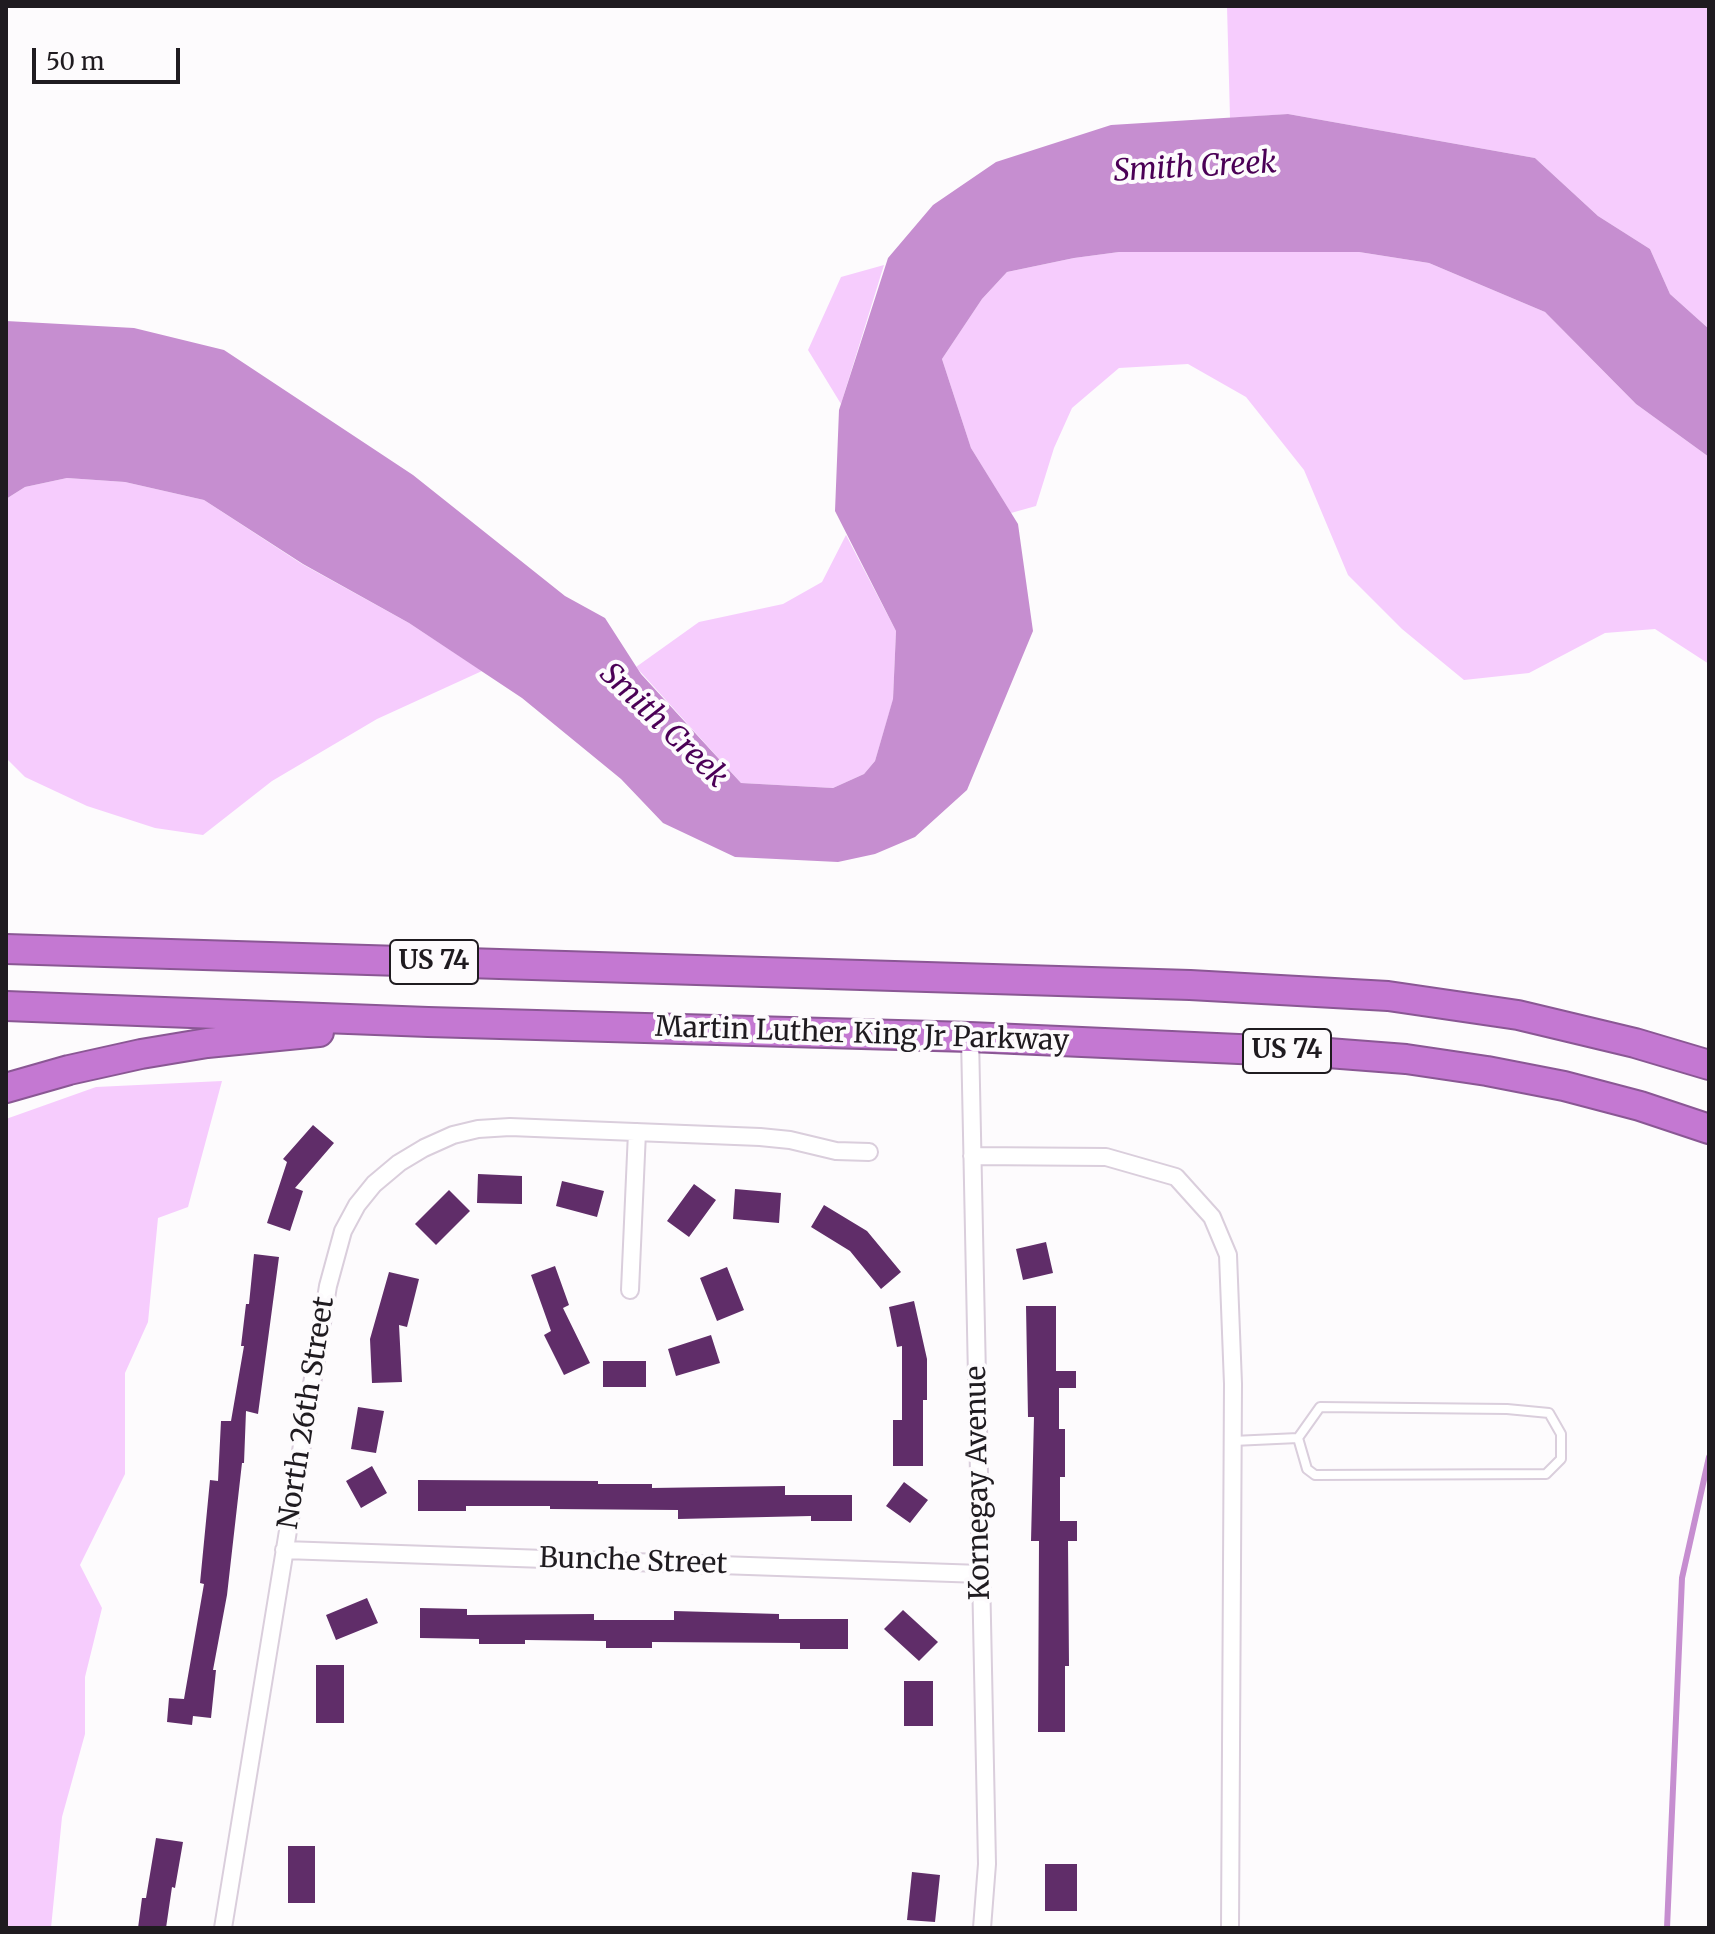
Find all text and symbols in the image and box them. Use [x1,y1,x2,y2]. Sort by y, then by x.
scale bar [36,32,184,82]
text: 50 m [46,46,105,77]
water label: Smith Creek [1113,146,1277,190]
water label: Smith Creek [592,656,734,796]
road number: US 74 [390,940,478,984]
street label: Martin Luther King Jr Parkway [654,1011,1070,1059]
road number: US 74 [1243,1029,1331,1073]
street label: North 26th Street [272,1294,342,1532]
street label: Kornegay Avenue [960,1366,998,1600]
street label: Bunche Street [538,1542,728,1582]

